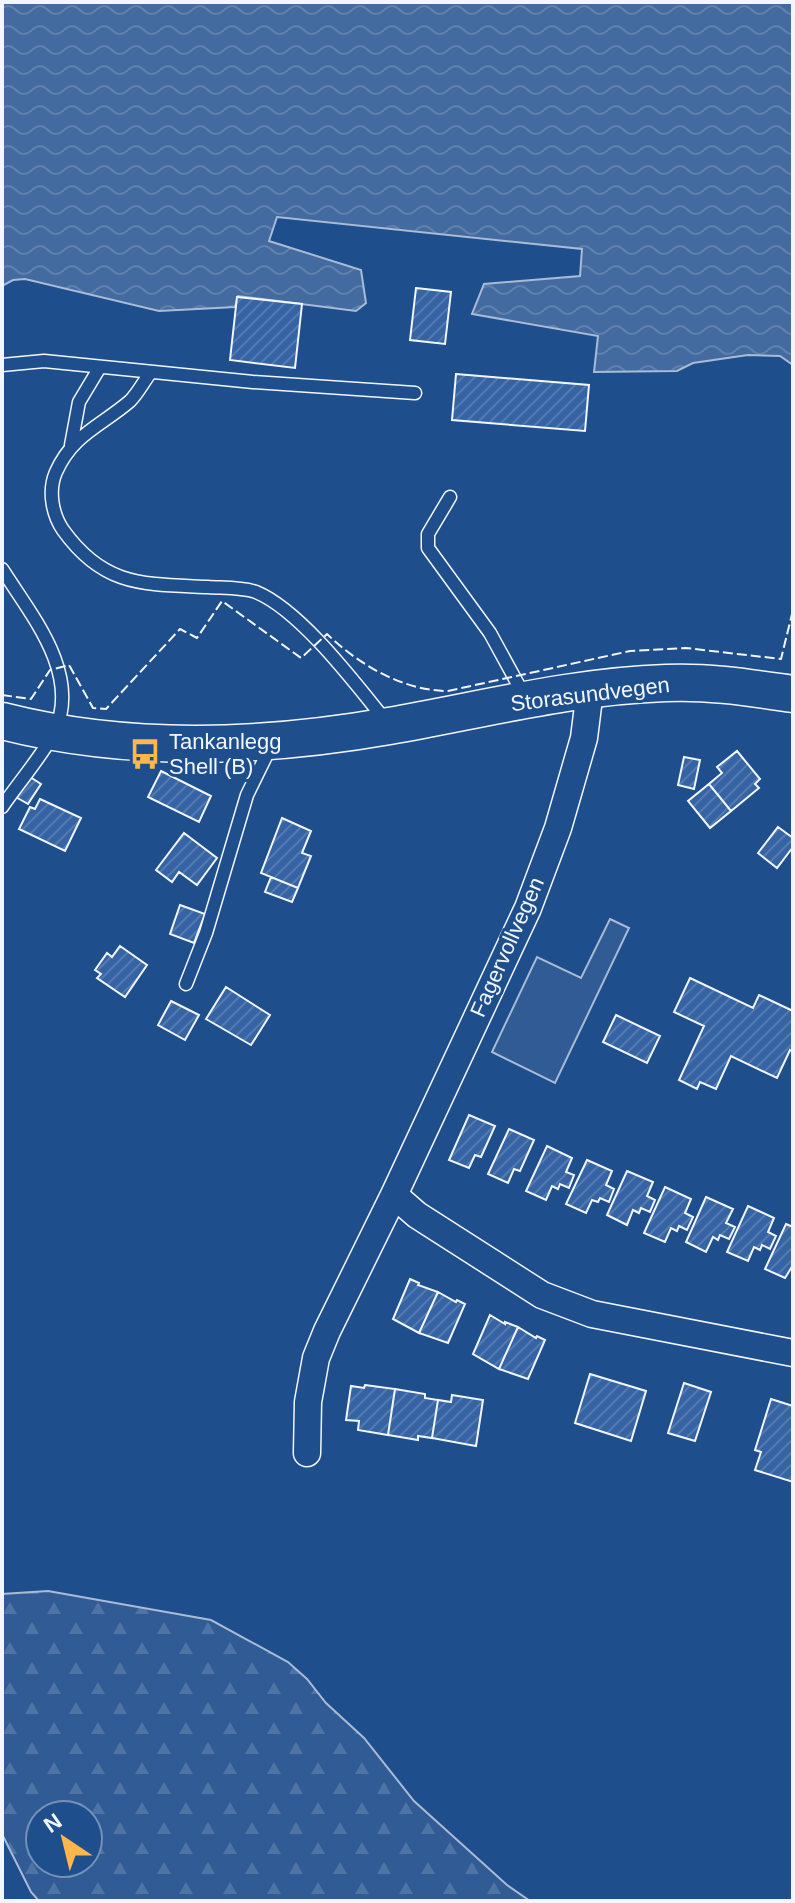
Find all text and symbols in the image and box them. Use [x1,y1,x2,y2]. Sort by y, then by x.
street label: Storasundvegen [509,672,671,716]
place label: Tankanlegg Shell (B) [169,729,282,779]
bus stop icon: Tankanlegg Shell (B) [128,737,162,771]
street label: Fagervollvegen [465,873,549,1021]
north arrow [24,1799,104,1879]
text: N [39,1808,66,1838]

